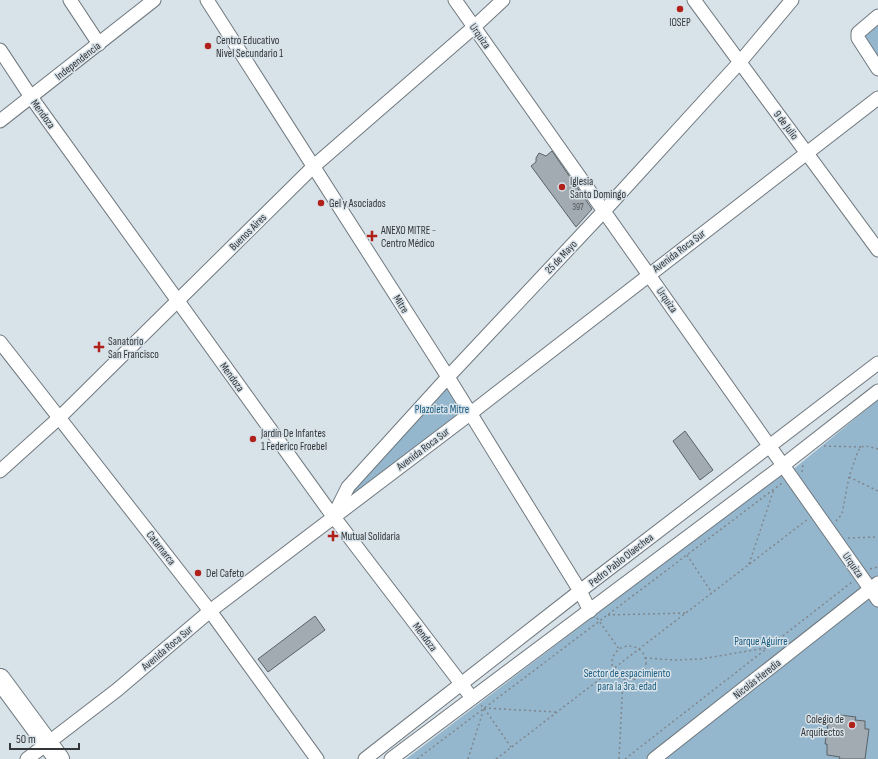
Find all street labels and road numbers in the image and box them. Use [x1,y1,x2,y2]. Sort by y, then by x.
street label: Urquiza [467,21,493,51]
street label: Independencia [53,39,103,83]
street label: Mendoza [28,97,58,131]
street label: 9 de Julio [771,108,801,142]
street label: Buenos Aires [227,211,269,253]
street label: Avenida Roca Sur [649,227,708,276]
street label: 25 de Mayo [542,237,580,276]
street label: Urquiza [654,285,680,315]
street label: Mitre [390,292,412,316]
street label: Mendoza [217,360,247,394]
street label: Avenida Roca Sur [393,425,452,474]
street label: Catamarca [144,528,178,568]
street label: Pedro Pablo Olaechea [586,531,656,589]
street label: Urquiza [840,550,866,580]
street label: Mendoza [410,620,440,654]
street label: Avenida Roca Sur [138,623,195,674]
street label: Nicolás Heredia [731,656,783,702]

